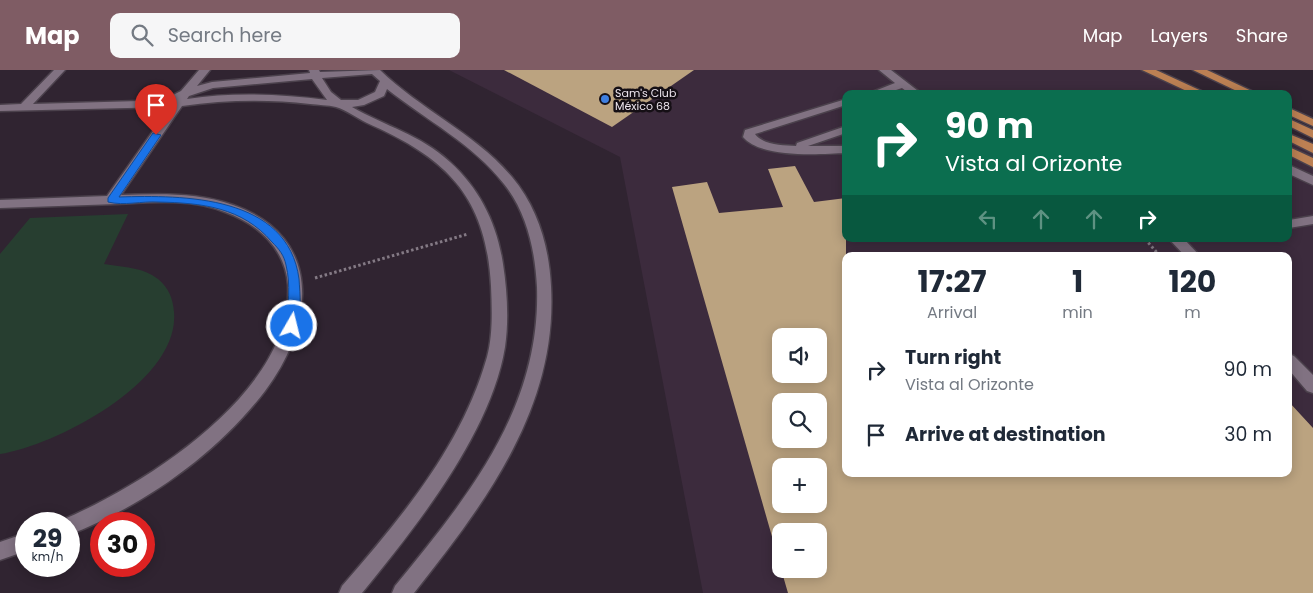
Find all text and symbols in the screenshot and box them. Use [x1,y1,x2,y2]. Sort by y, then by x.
search box [110,13,460,58]
text: Map [25,19,80,52]
icon: search [128,21,156,49]
text: Search here [168,22,282,49]
text: Map [1083,23,1123,48]
text: Layers [1151,23,1208,48]
text: Share [1236,23,1288,48]
pin [135,84,177,135]
place label: Sam's Club México 68 [615,85,676,114]
icon: arrive [142,91,170,119]
marker: Sam's Club México 68 [599,93,611,105]
text: 90 m [945,101,1034,150]
icon: right [862,110,927,175]
text: Vista al Orizonte [945,148,1122,179]
icon: left [974,205,1002,233]
icon: ahead [1027,205,1055,233]
icon: ahead [1080,205,1108,233]
icon: right [1133,205,1161,233]
text: 17:27 [918,260,987,303]
text: 1 [1072,260,1083,303]
text: 120 [1168,260,1216,303]
position arrow [265,299,317,351]
text: Arrival [927,301,977,324]
text: min [1062,301,1093,324]
text: m [1184,301,1201,324]
map controls [772,328,827,578]
button: sound [772,328,827,383]
text: Turn right [905,344,1001,371]
icon: right [862,356,890,384]
text: 90 m [1223,356,1272,383]
text: Vista al Orizonte [905,373,1034,396]
button: search [772,393,827,448]
icon: arrive [862,421,890,449]
text: Arrive at destination [905,421,1106,448]
text: 30 m [1224,421,1272,448]
button: + [772,458,827,513]
speed limit sign: 30 [90,512,155,577]
text: 29 [33,521,62,556]
button: − [772,523,827,578]
text: km/h [32,548,63,565]

